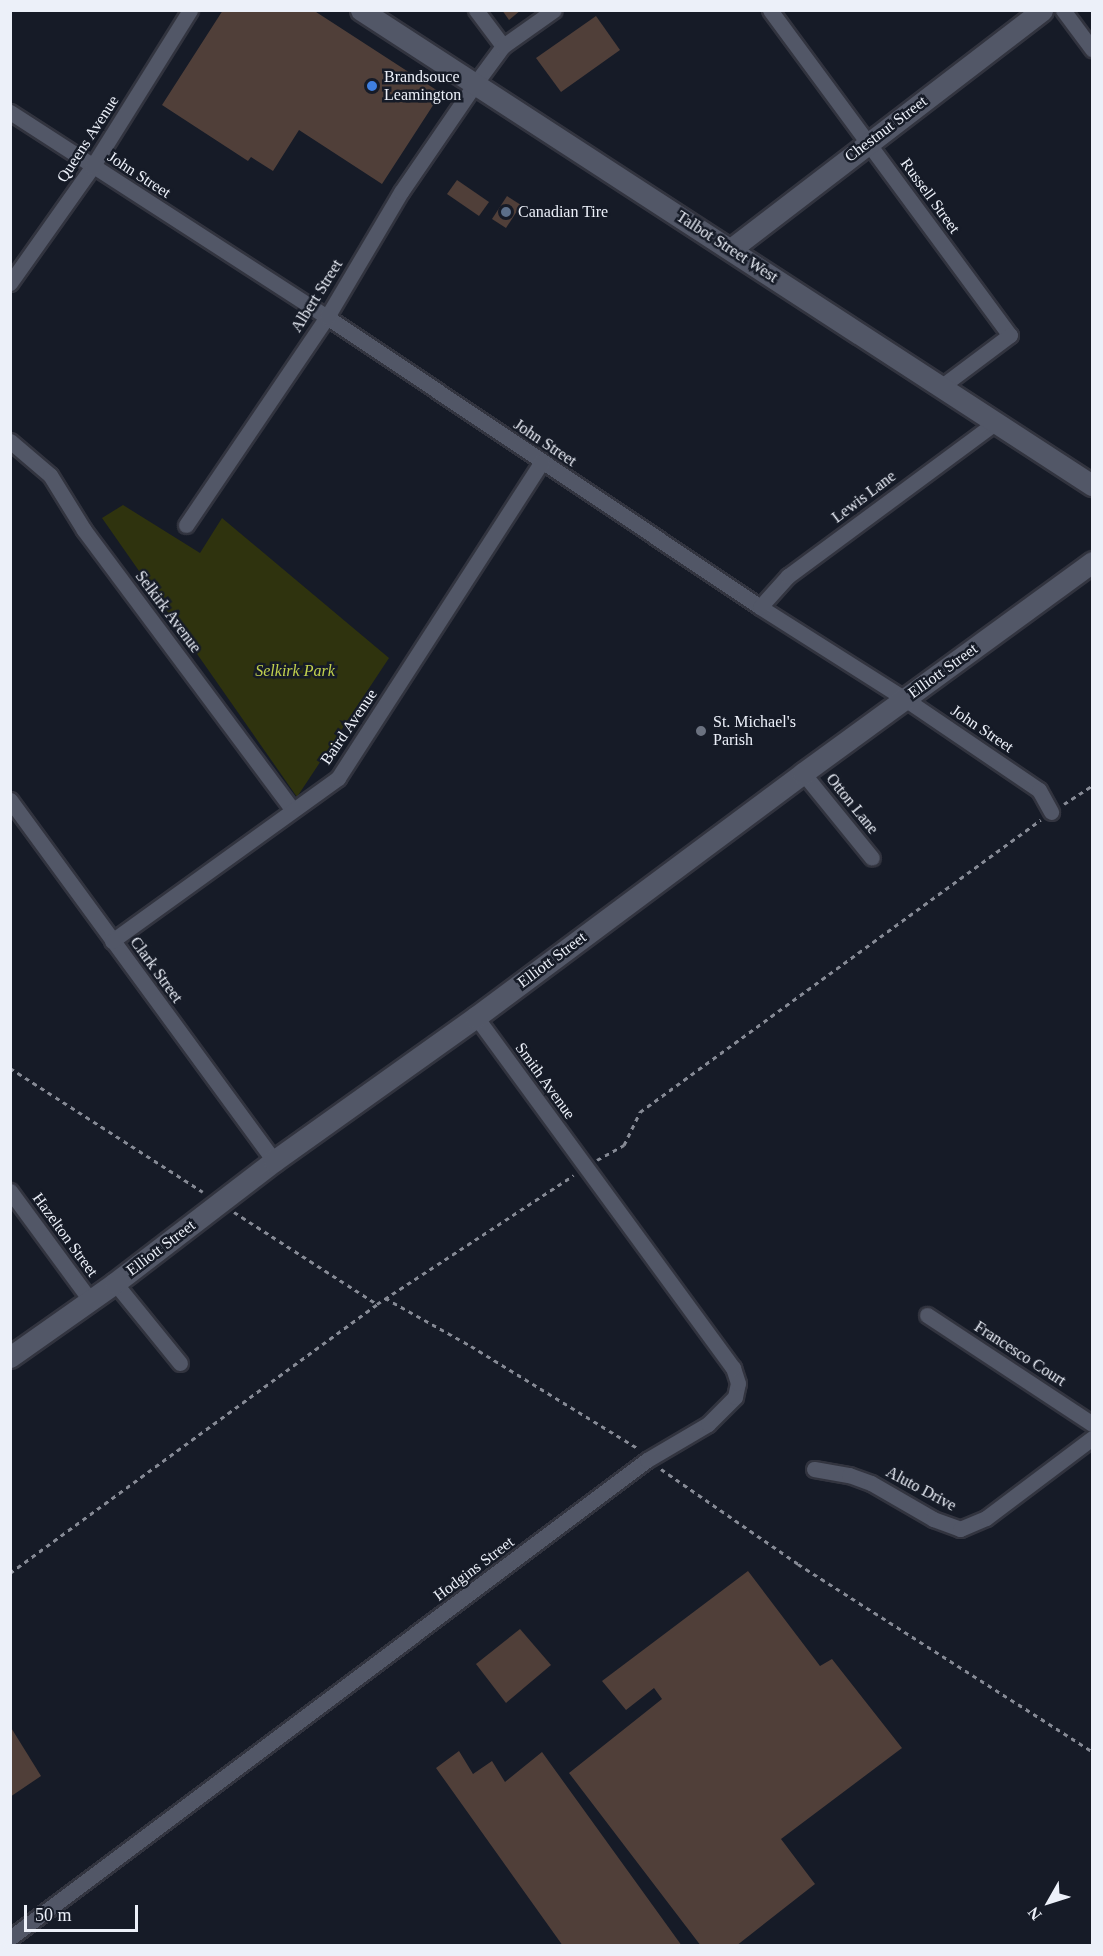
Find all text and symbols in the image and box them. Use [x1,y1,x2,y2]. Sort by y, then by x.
place label: Brandsouce Leamington [384,67,461,105]
marker: Brandsouce Leamington [365,79,379,93]
street label: Queens Avenue [53,92,123,186]
street label: Chestnut Street [841,92,931,166]
street label: John Street [104,147,174,203]
street label: Russell Street [896,155,964,237]
place label: Canadian Tire [518,202,609,222]
marker: Canadian Tire [499,205,513,219]
street label: Talbot Street West [672,207,782,287]
street label: Albert Street [287,256,347,336]
street label: John Street [510,415,580,471]
street label: Lewis Lane [828,467,900,527]
street label: Selkirk Avenue [131,567,205,657]
street label: Elliott Street [904,639,982,703]
park label: Selkirk Park [255,661,335,681]
street label: Baird Avenue [316,685,382,769]
street label: John Street [947,701,1017,757]
place label: St. Michael's Parish [713,712,796,750]
marker: St. Michael's Parish [694,724,708,738]
street label: Otton Lane [822,770,882,838]
street label: Elliott Street [514,928,590,992]
street label: Clark Street [126,933,186,1007]
street label: Smith Avenue [511,1039,579,1123]
street label: Hazelton Street [28,1189,102,1281]
street label: Elliott Street [123,1216,199,1280]
street label: Francesco Court [971,1317,1069,1391]
street label: Aluto Drive [883,1462,959,1516]
street label: Hodgins Street [430,1533,518,1605]
north arrow [1019,1872,1079,1932]
scale bar [27,1893,141,1931]
text: N [1024,1904,1045,1923]
text: 50 m [35,1905,72,1925]

